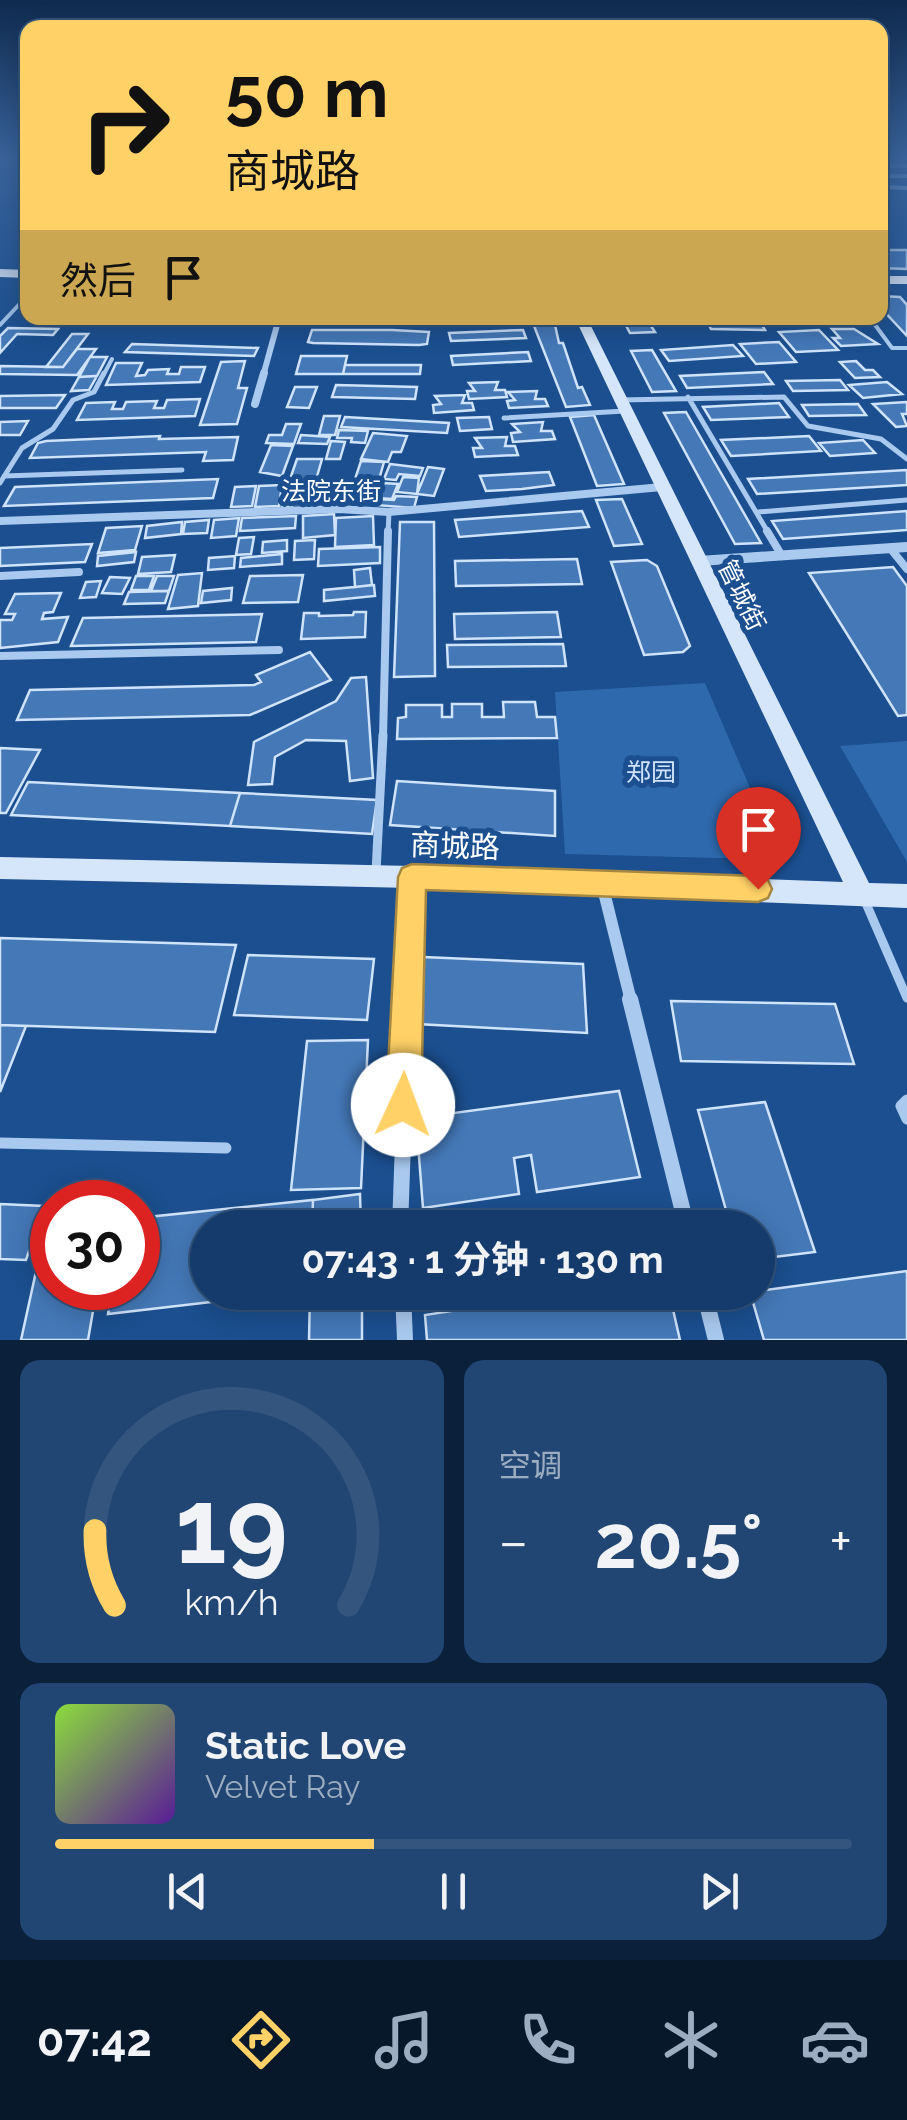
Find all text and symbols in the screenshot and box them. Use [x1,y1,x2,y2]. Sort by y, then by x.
text: 50 m [225,51,389,133]
icon: right [60,60,190,190]
text: 商城路 [225,145,360,198]
icon: arrive [156,250,211,305]
text: 然后 [60,258,136,303]
street label: 法院东街 [281,476,381,506]
street label: 管城街 [712,555,772,635]
park label: 郑园 [626,757,676,787]
pin [716,787,801,890]
icon: arrive [731,802,786,857]
street label: 商城路 [409,827,501,865]
position arrow [351,1053,455,1157]
speed limit sign: 30 [30,1180,160,1310]
text: 07:43 · 1 分钟 · 130 m [301,1237,664,1282]
text: 空调 [499,1447,563,1484]
text: 19 [175,1465,288,1587]
text: 20.5° [595,1497,763,1586]
text: − [499,1509,528,1574]
text: + [829,1509,852,1574]
text: km/h [185,1581,279,1623]
text: Static Love [205,1723,406,1768]
text: Velvet Ray [205,1768,360,1805]
icon: previous [160,1864,215,1919]
icon: pause [426,1864,481,1919]
icon: next [692,1864,747,1919]
icon: directions [226,2005,296,2075]
icon: music [369,2005,439,2075]
icon: phone [513,2005,583,2075]
icon: climate [656,2005,726,2075]
icon: car [800,2005,870,2075]
text: 07:42 [37,2014,152,2067]

